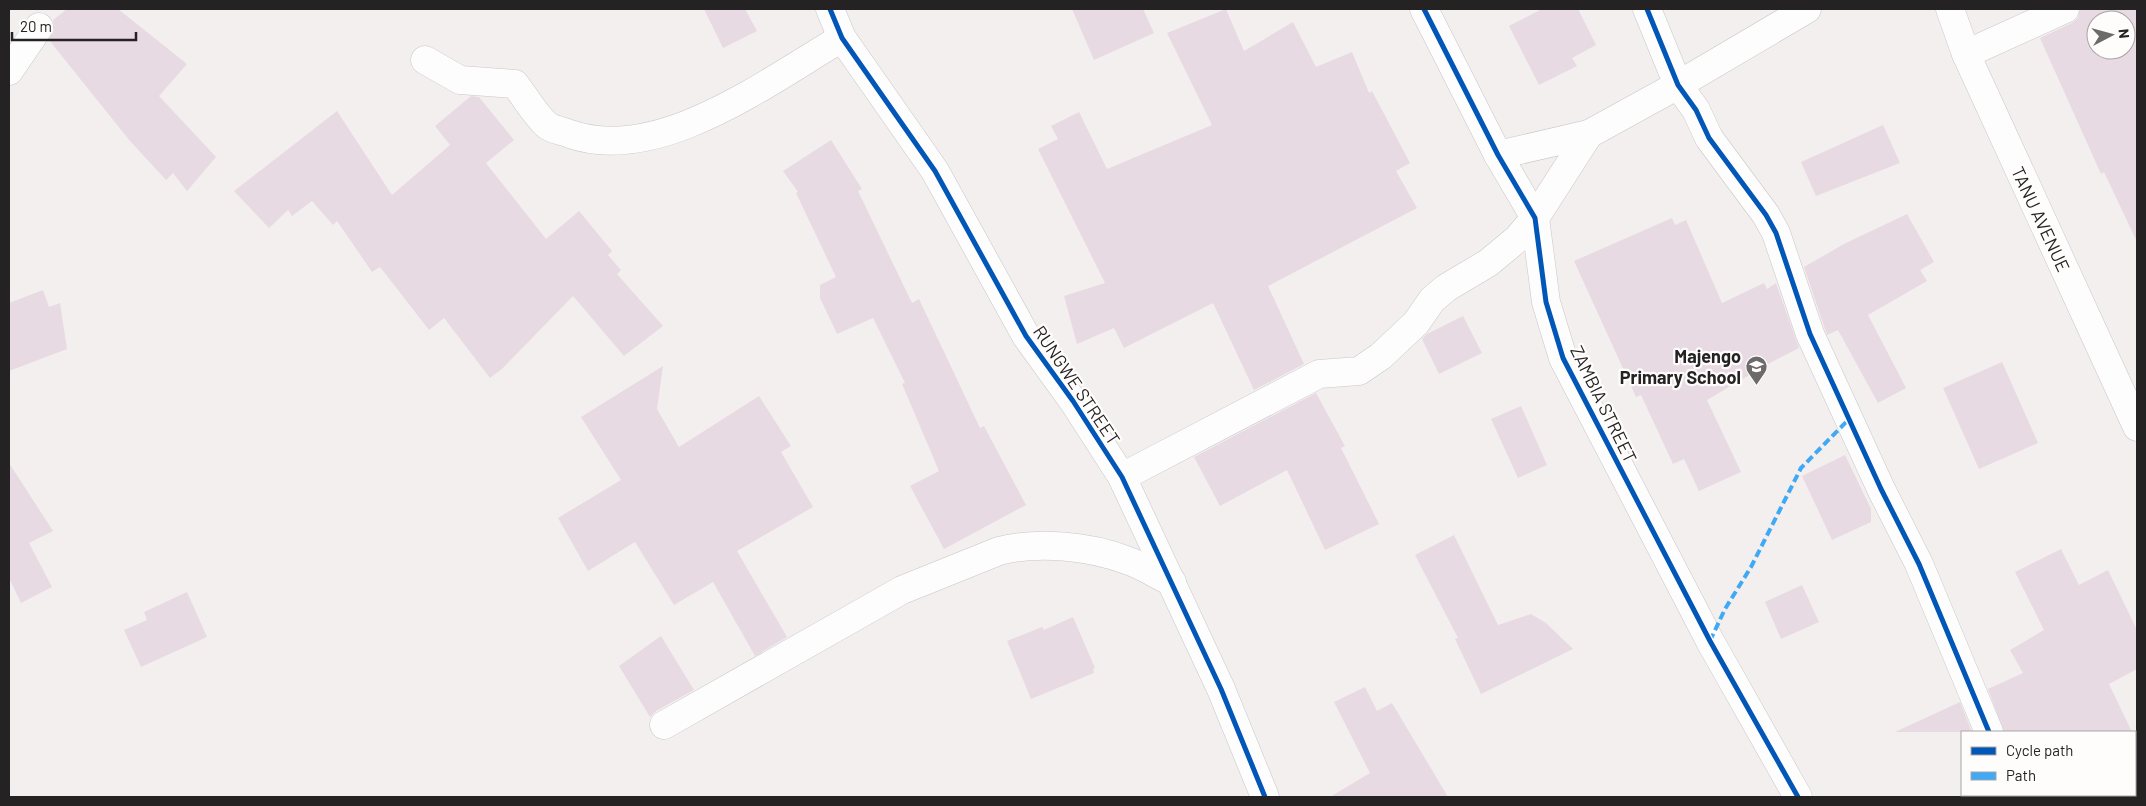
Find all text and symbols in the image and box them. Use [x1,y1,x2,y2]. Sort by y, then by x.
scale bar [12,10,136,42]
north arrow [2086,10,2136,60]
text: 20 m [20,17,52,35]
text: N [2115,28,2133,39]
street label: TANU AVENUE [2007,163,2075,275]
street label: RUNGWE STREET [1029,321,1125,449]
street label: ZAMBIA STREET [1566,342,1642,466]
place label: Majengo Primary School [1620,345,1741,388]
school or university icon: Majengo Primary School [1745,354,1769,385]
legend [1961,731,2136,796]
text: Cycle path [2006,741,2073,759]
text: Path [2006,766,2036,784]

